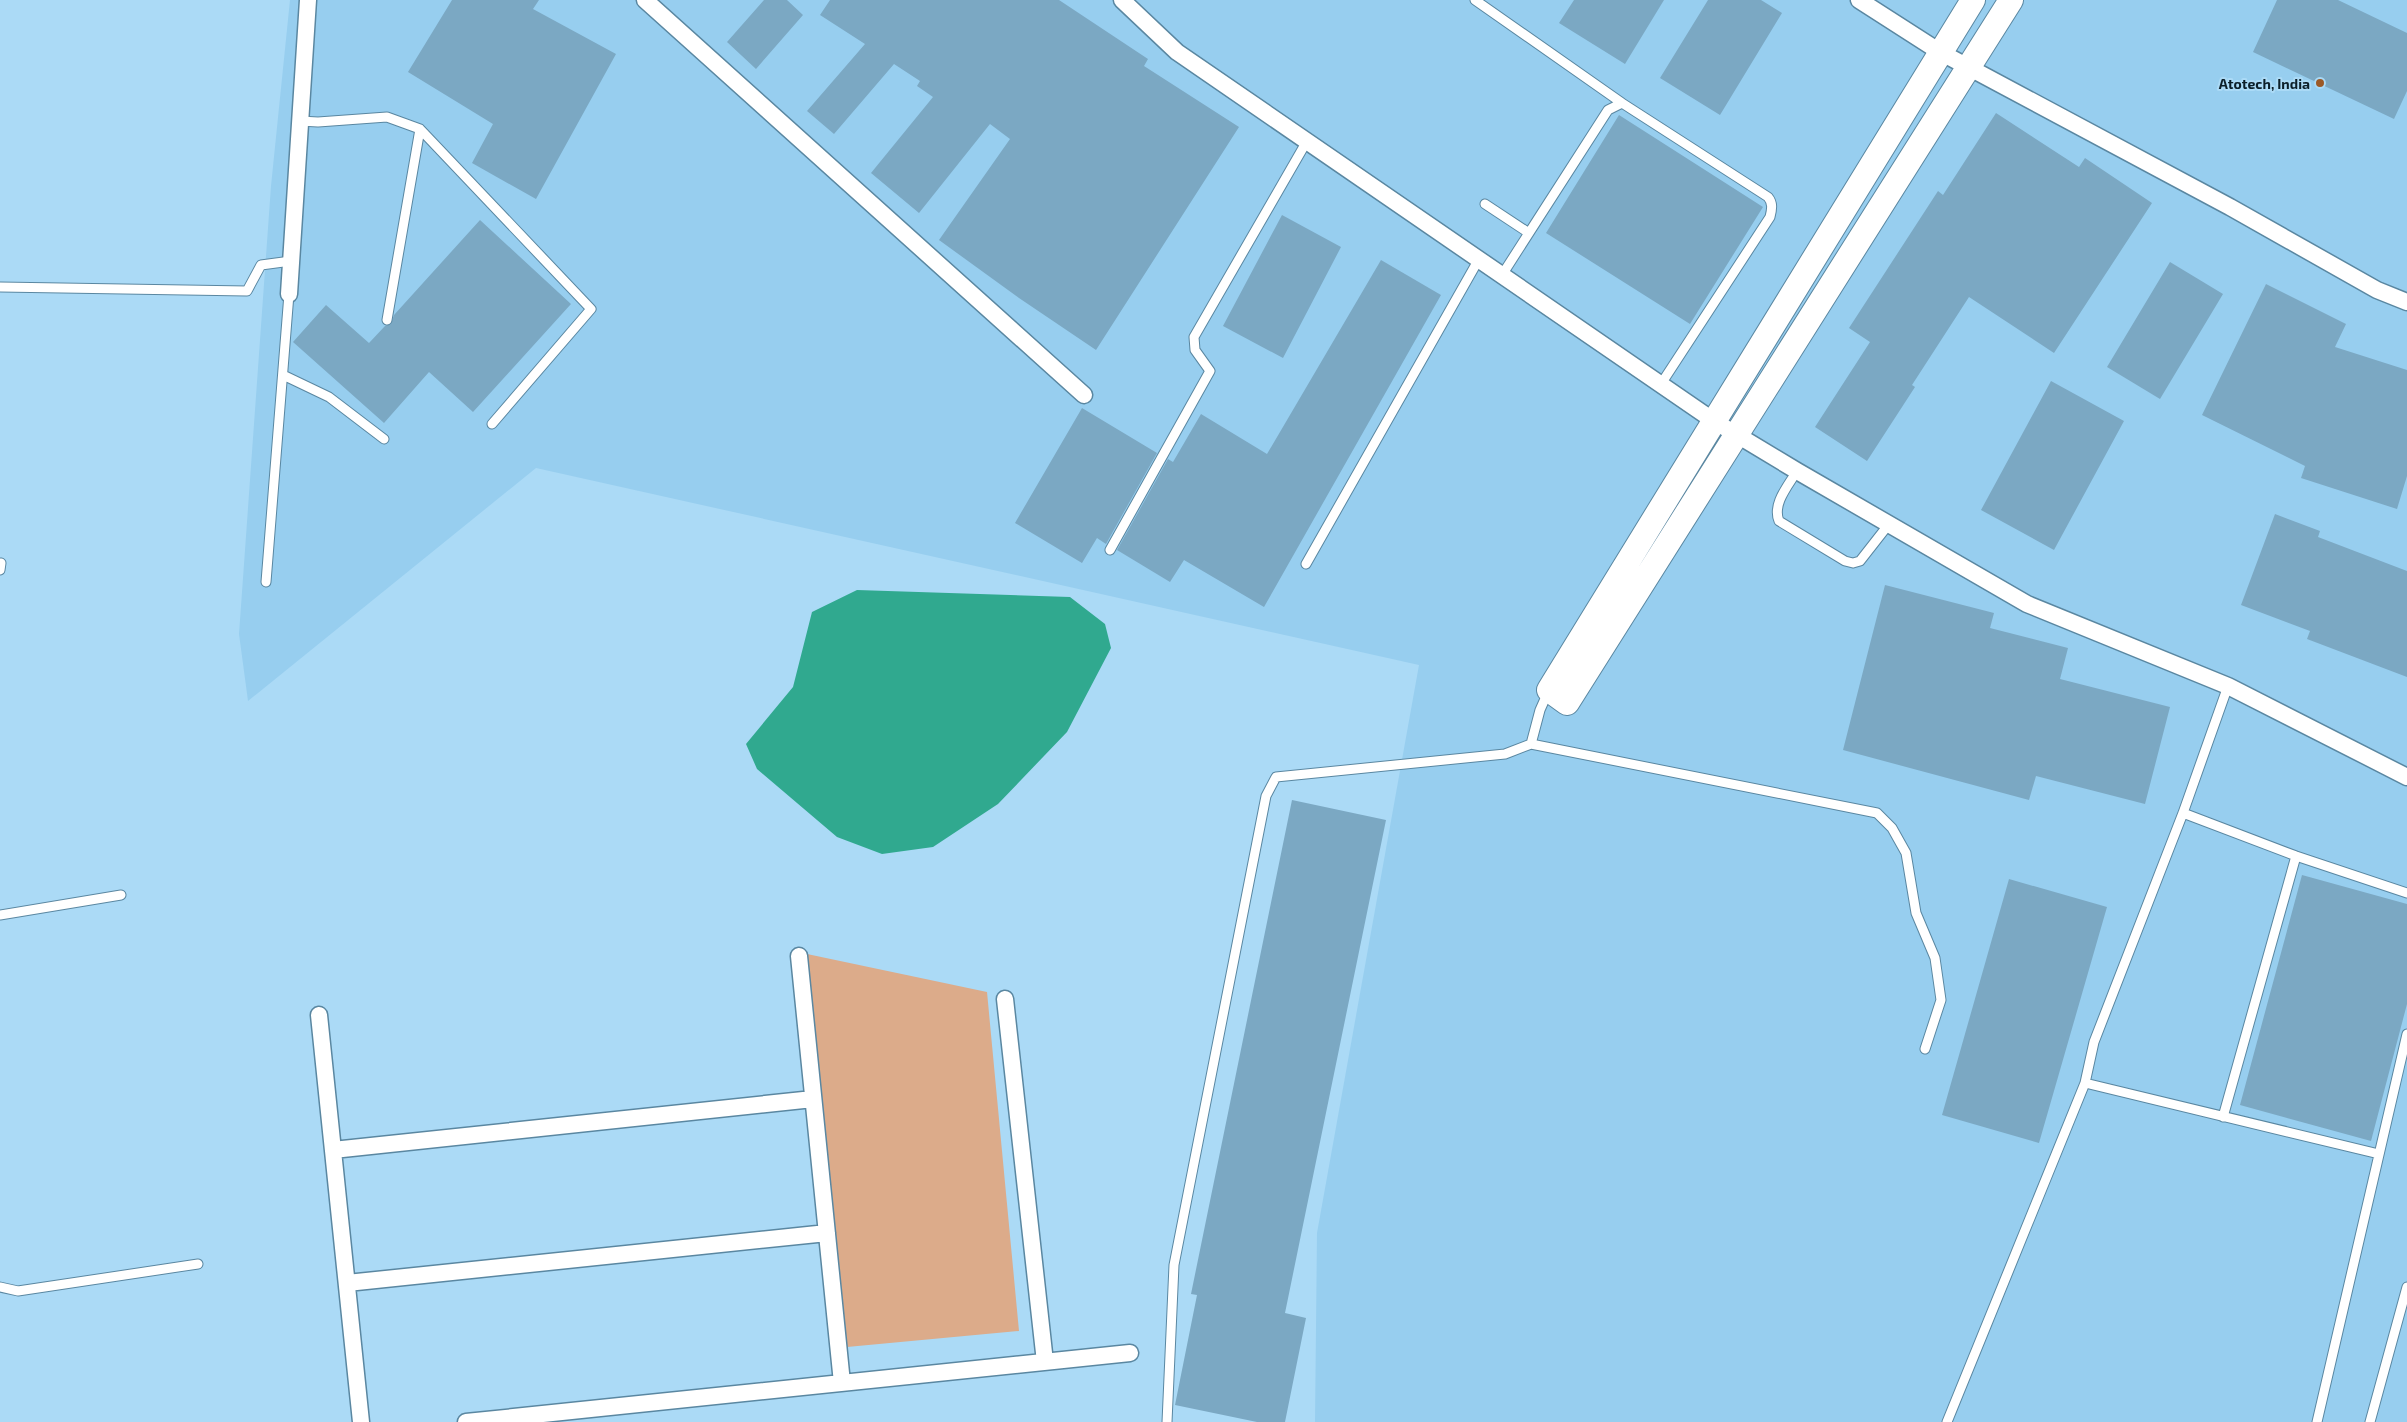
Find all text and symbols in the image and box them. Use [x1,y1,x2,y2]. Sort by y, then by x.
place label: Atotech, India [2219,75,2310,92]
marker: Atotech, India [2314,77,2326,89]

